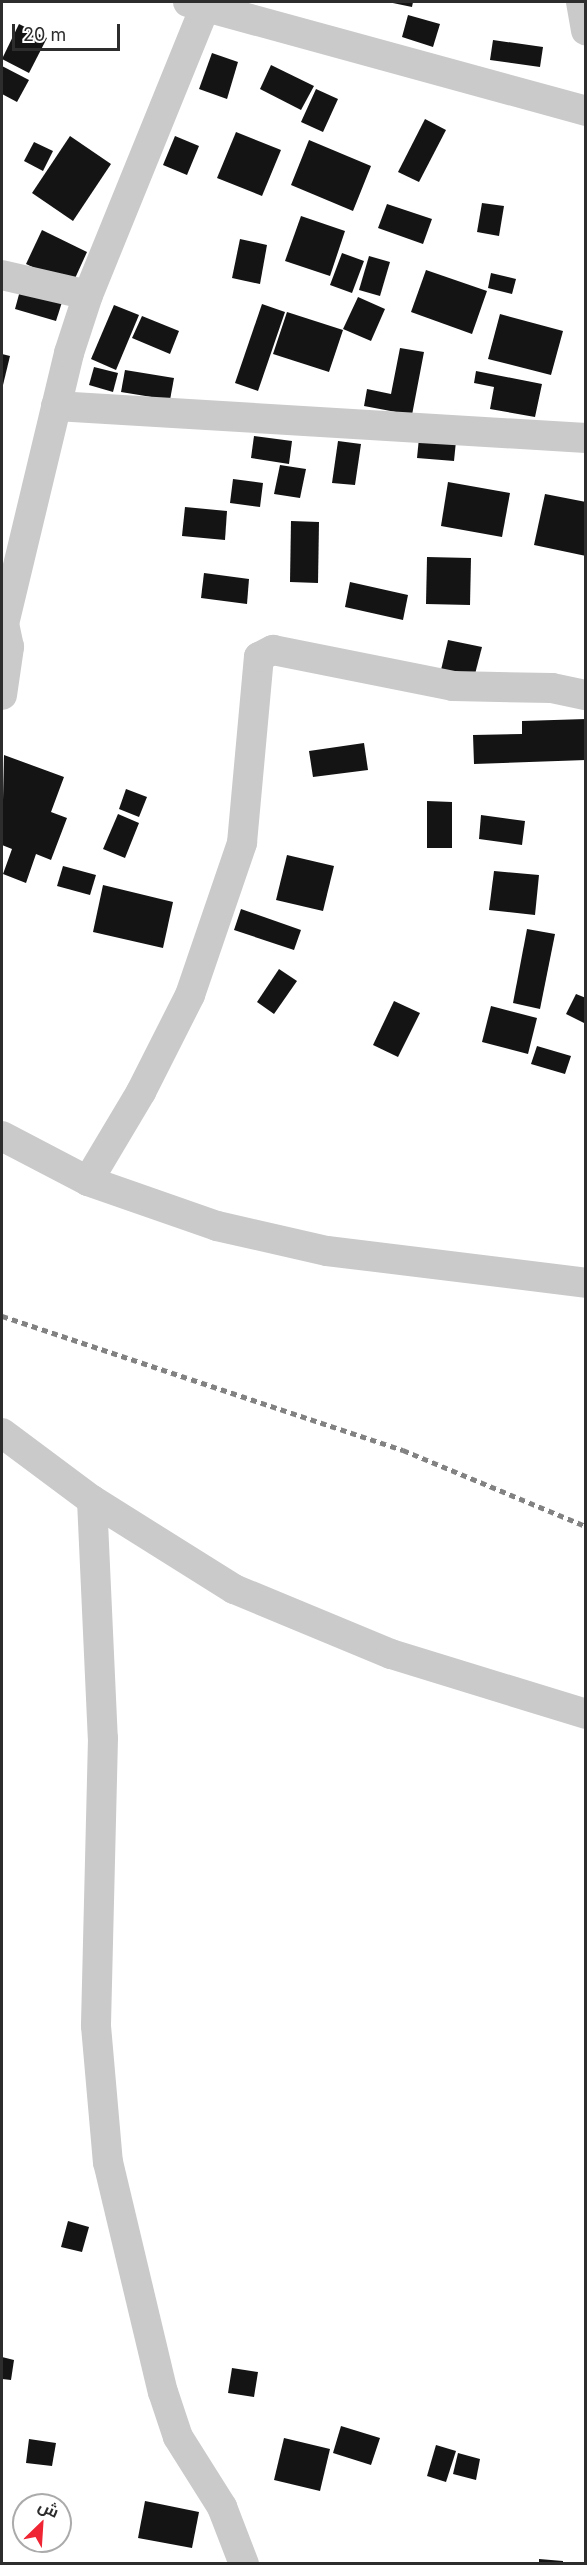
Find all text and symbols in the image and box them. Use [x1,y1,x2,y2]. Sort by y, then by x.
scale bar [15,12,123,50]
text: 20 m [23,24,66,45]
north arrow [12,2493,72,2553]
text: ش [35,2495,62,2522]

